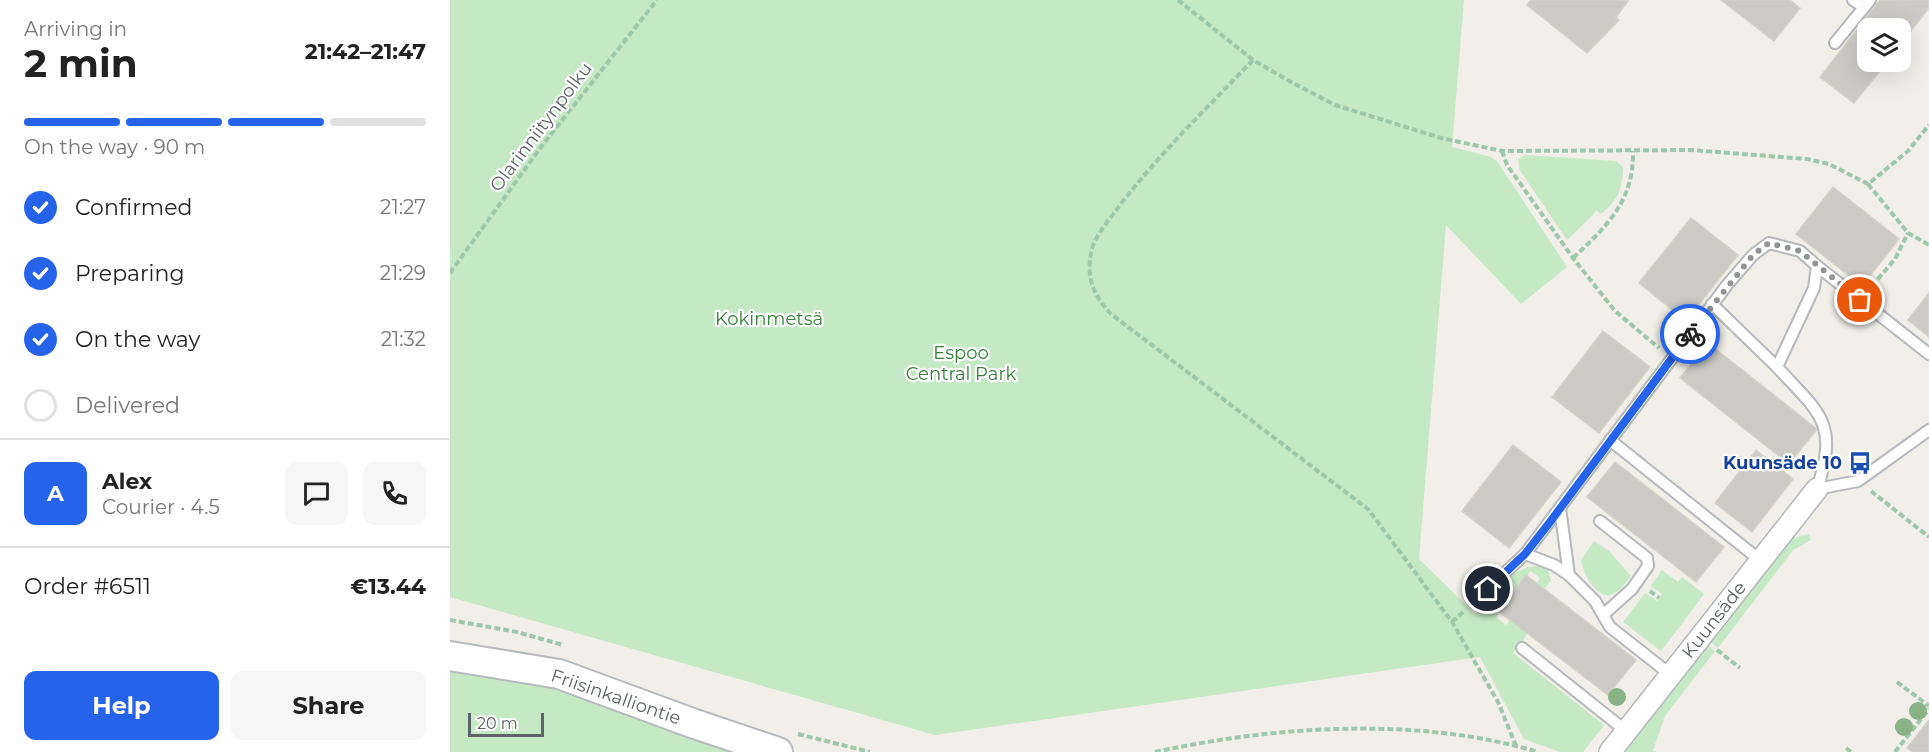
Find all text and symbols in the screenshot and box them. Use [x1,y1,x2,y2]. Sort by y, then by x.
text: Arriving in [24,17,127,41]
map controls [1857,18,1911,72]
button: layers [1857,18,1911,72]
text: 21:42–21:47 [305,38,426,65]
text: 2 min [24,39,138,87]
street label: Olarinniitynpolku [485,58,597,196]
text: On the way · 90 m [24,135,205,159]
icon: check [24,191,57,224]
text: Confirmed [75,194,192,221]
text: 21:27 [380,195,426,219]
icon: check [24,257,57,290]
text: Preparing [75,260,184,287]
text: 21:29 [380,261,426,285]
pin [1834,274,1885,325]
icon: bag [1843,283,1876,316]
courier [1660,304,1720,364]
park label: Kokinmetsä [715,308,823,330]
icon: bike [1674,318,1707,351]
icon: check [24,323,57,356]
text: On the way [75,326,200,353]
text: 21:32 [381,327,426,351]
park label: Espoo Central Park [906,342,1016,385]
text: Delivered [75,392,180,419]
bus stop icon: Kuunsäde 10 [1847,450,1873,476]
place label: Kuunsäde 10 [1723,452,1842,474]
button: chat [285,462,348,525]
button: phone [363,462,426,525]
text: Alex [102,468,152,495]
text: A [47,480,64,507]
text: Courier · 4.5 [102,495,220,519]
pin [1462,563,1513,614]
icon: home [1471,572,1504,605]
text: Order #6511 [24,573,151,600]
text: €13.44 [350,573,426,600]
street label: Kuunsäde [1677,577,1751,663]
street label: Friisinkalliontie [548,664,684,730]
button: Help [24,671,219,740]
button: Share [231,671,426,740]
scale bar [468,710,544,738]
text: 20 m [477,714,518,733]

